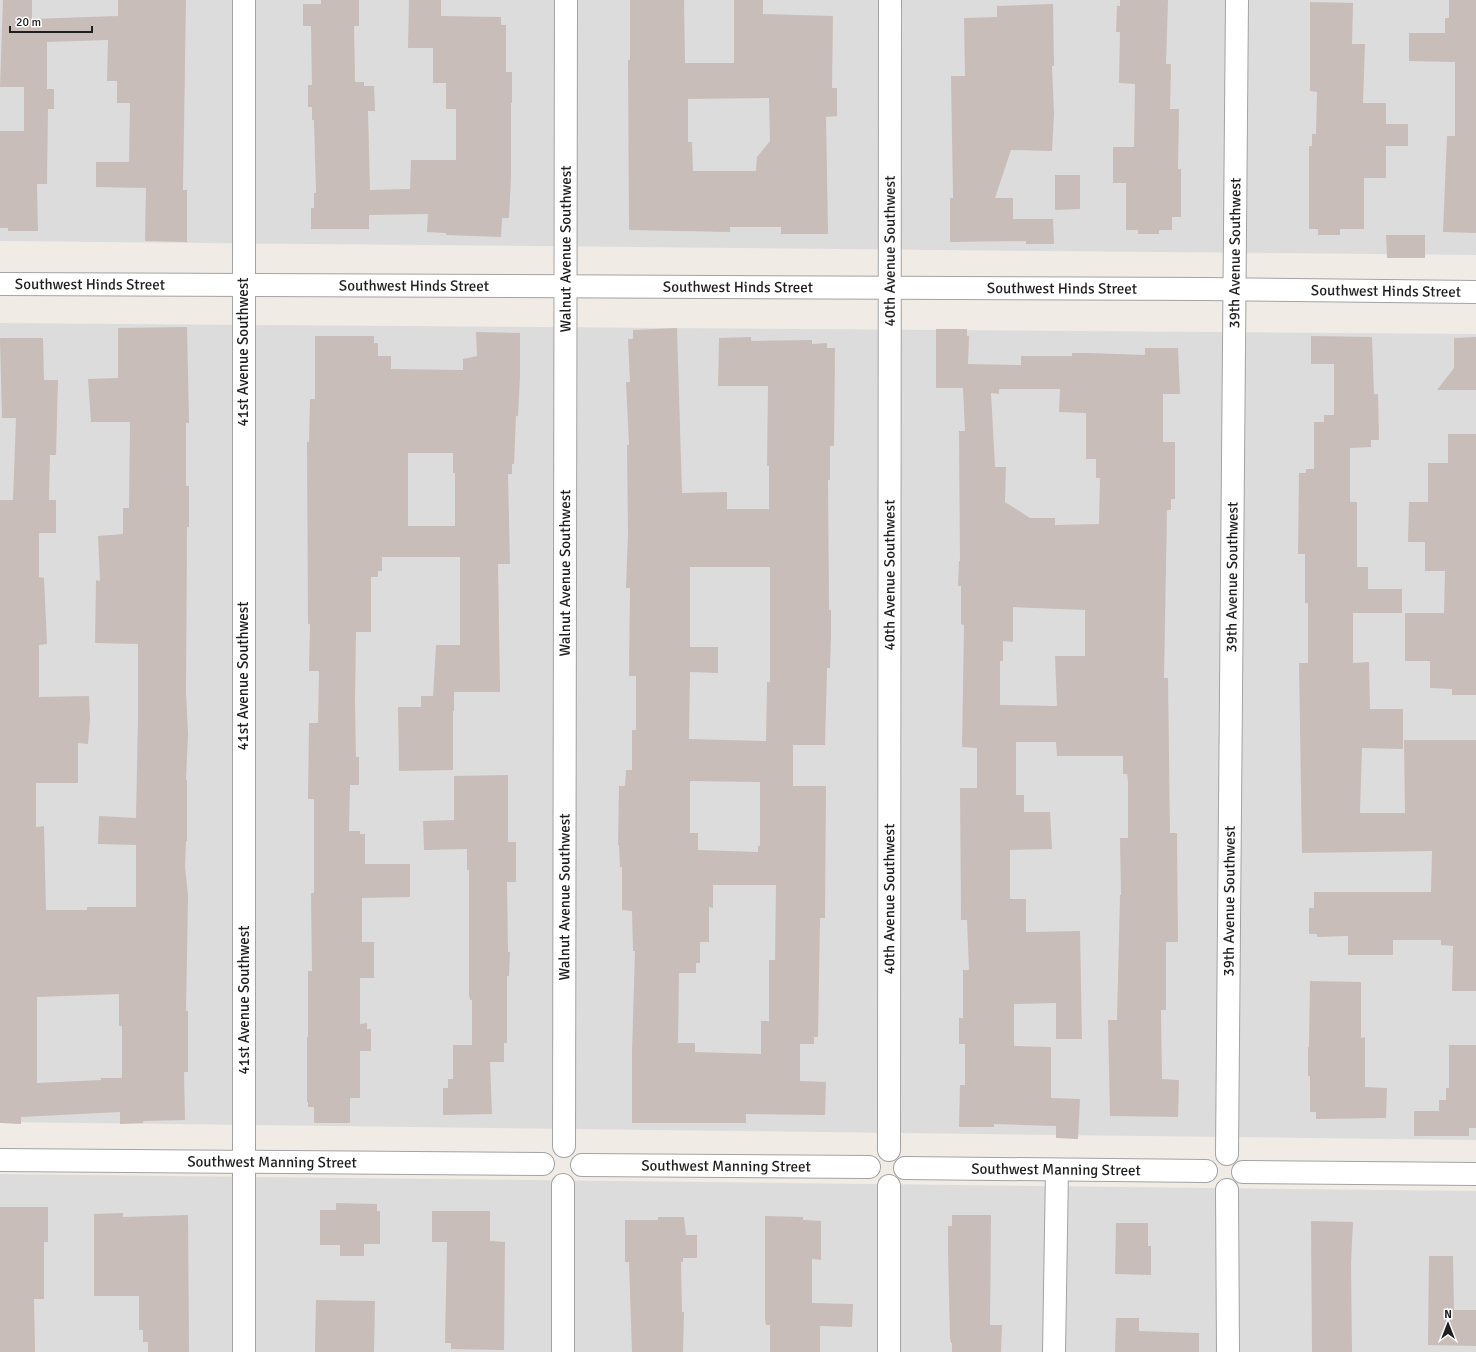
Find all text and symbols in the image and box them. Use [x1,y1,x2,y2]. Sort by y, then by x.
scale bar [10,8,92,34]
text: 20 m [16,15,41,30]
street label: Walnut Avenue Southwest [556,165,575,333]
street label: 40th Avenue Southwest [881,176,899,326]
street label: 39th Avenue Southwest [1225,178,1244,328]
street label: Southwest Hinds Street [15,275,165,294]
street label: Southwest Hinds Street [339,276,489,295]
street label: 41st Avenue Southwest [234,277,252,427]
street label: Southwest Hinds Street [663,278,813,296]
street label: Southwest Hinds Street [987,279,1137,298]
street label: Southwest Hinds Street [1311,281,1461,301]
street label: Walnut Avenue Southwest [556,489,574,657]
street label: 40th Avenue Southwest [880,500,899,650]
street label: 39th Avenue Southwest [1222,502,1242,652]
street label: 41st Avenue Southwest [234,601,252,751]
street label: Walnut Avenue Southwest [555,813,574,981]
street label: 40th Avenue Southwest [880,824,898,974]
street label: 39th Avenue Southwest [1220,826,1239,976]
street label: 41st Avenue Southwest [235,925,253,1075]
street label: Southwest Manning Street [187,1152,357,1172]
street label: Southwest Manning Street [641,1156,811,1176]
street label: Southwest Manning Street [971,1160,1141,1179]
north arrow [1428,1304,1468,1344]
text: N [1444,1308,1452,1321]

